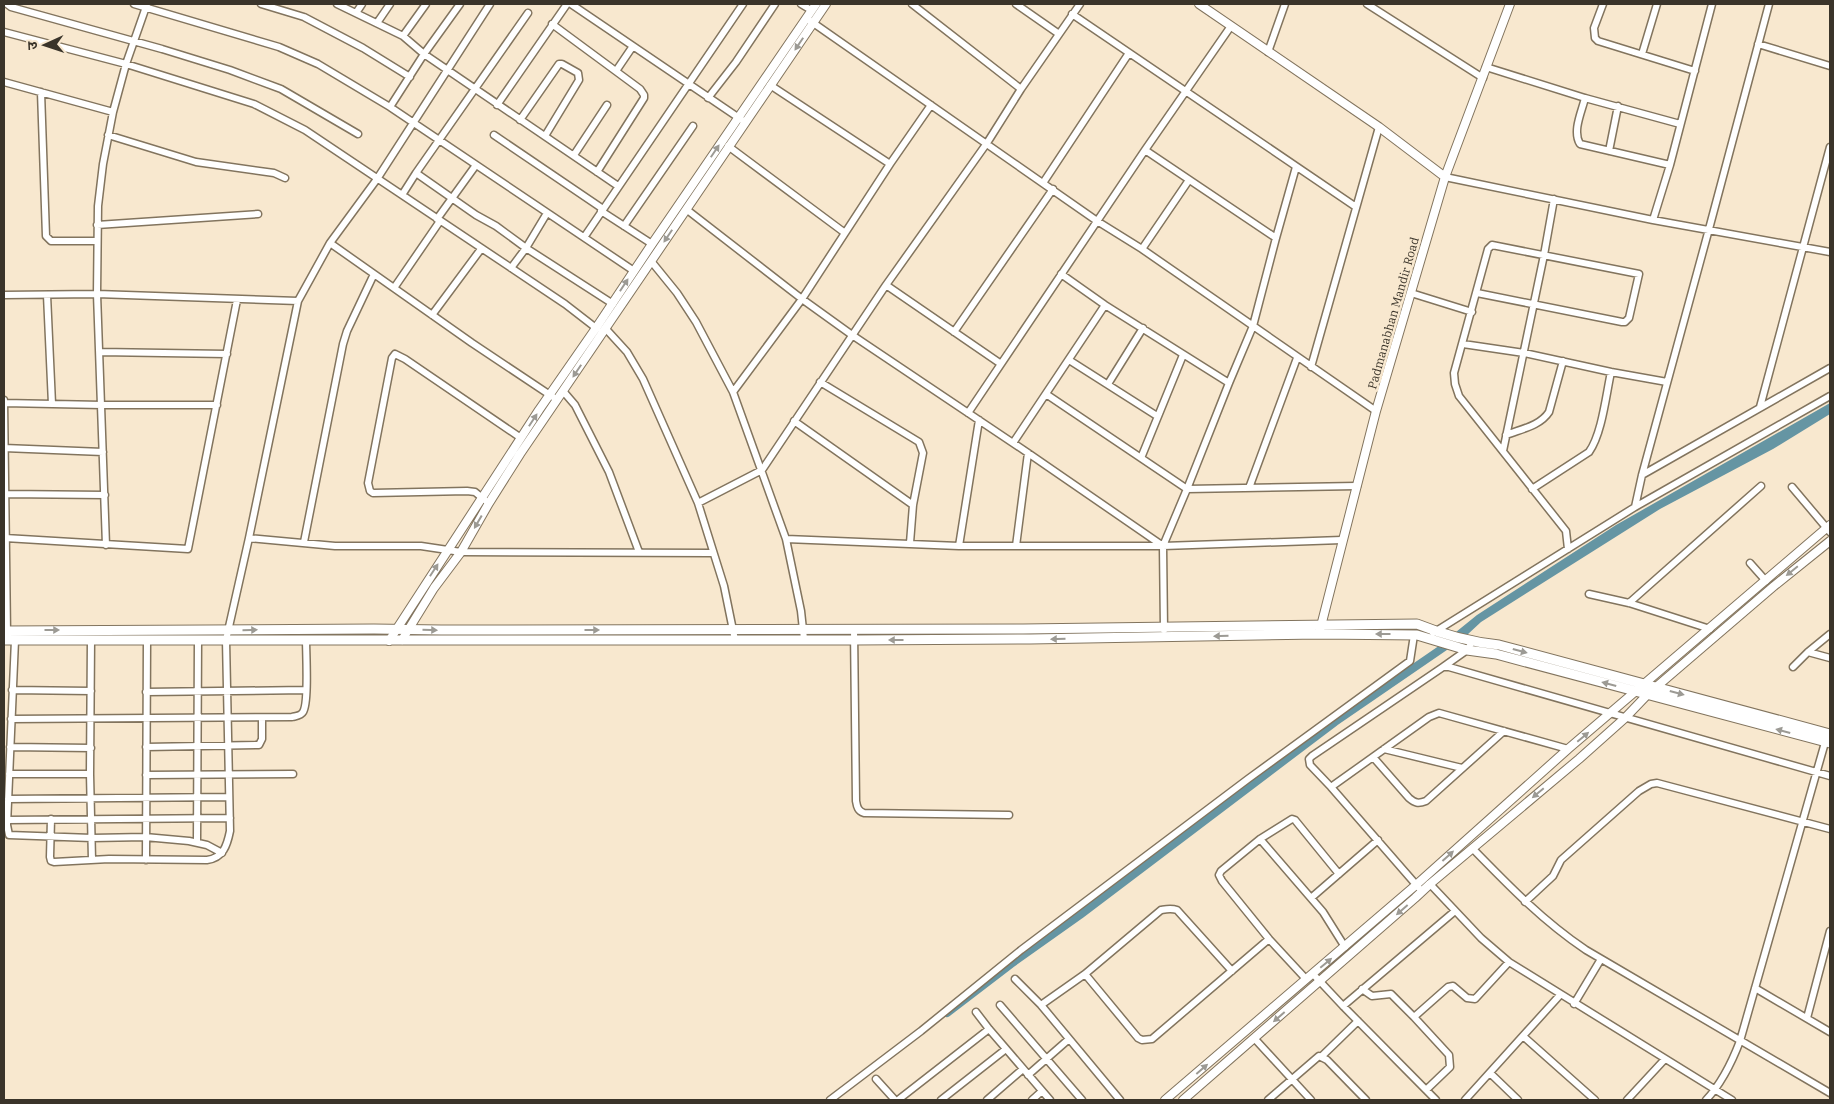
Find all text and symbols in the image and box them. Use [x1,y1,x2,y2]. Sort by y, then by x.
north arrow [20,20,70,70]
one-way arrow [794,37,803,51]
text: उ [23,40,41,50]
one-way arrow [710,144,720,157]
one-way arrow [663,229,673,243]
street label: Padmanabhan Mandir Road [1364,235,1422,391]
one-way arrow [620,279,629,292]
one-way arrow [572,364,582,378]
one-way arrow [528,413,537,426]
one-way arrow [474,515,483,528]
one-way arrow [429,563,439,577]
one-way arrow [1786,566,1799,577]
one-way arrow [45,626,61,634]
one-way arrow [242,626,258,634]
one-way arrow [422,626,438,634]
one-way arrow [585,626,601,634]
one-way arrow [1375,630,1391,638]
one-way arrow [1213,632,1229,640]
one-way arrow [1050,635,1066,643]
one-way arrow [888,636,904,644]
one-way arrow [1513,647,1528,655]
one-way arrow [1602,679,1617,687]
one-way arrow [1669,689,1685,697]
one-way arrow [1776,726,1791,734]
one-way arrow [1577,732,1589,743]
one-way arrow [1532,788,1545,799]
one-way arrow [1442,851,1455,862]
one-way arrow [1395,905,1408,916]
one-way arrow [1319,957,1331,969]
one-way arrow [1272,1011,1285,1022]
one-way arrow [1195,1063,1208,1074]

